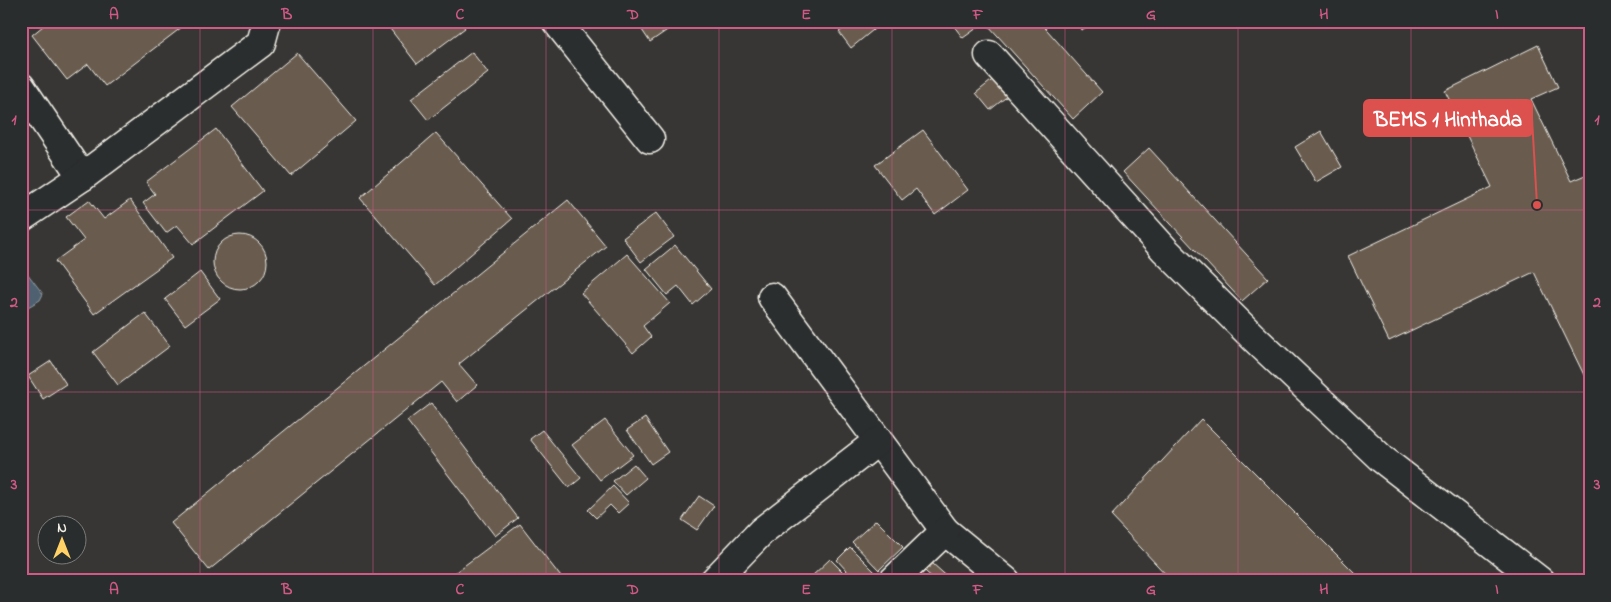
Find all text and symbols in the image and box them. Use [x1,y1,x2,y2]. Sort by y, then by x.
text: A [109,3,119,27]
text: B [281,3,293,27]
text: C [456,3,465,27]
text: D [626,3,639,27]
text: E [801,3,811,27]
text: F [972,3,984,27]
text: G [1146,3,1156,27]
text: H [1319,3,1329,27]
text: I [1495,3,1499,27]
callout: BEMS 1 Hinthada [1364,100,1532,136]
text: BEMS 1 Hinthada [1373,106,1522,136]
text: 1 [11,108,17,132]
text: 1 [1594,108,1600,132]
text: 2 [9,291,18,315]
text: 2 [1592,291,1601,315]
text: 3 [10,473,18,497]
text: 3 [1593,473,1601,497]
north arrow [38,514,88,564]
text: N [57,518,67,539]
text: A [109,578,119,602]
text: B [281,578,293,602]
text: C [456,578,465,602]
text: D [626,578,639,602]
text: E [801,578,811,602]
text: F [972,578,984,602]
text: G [1146,578,1156,602]
text: H [1319,578,1329,602]
text: I [1495,578,1499,602]

